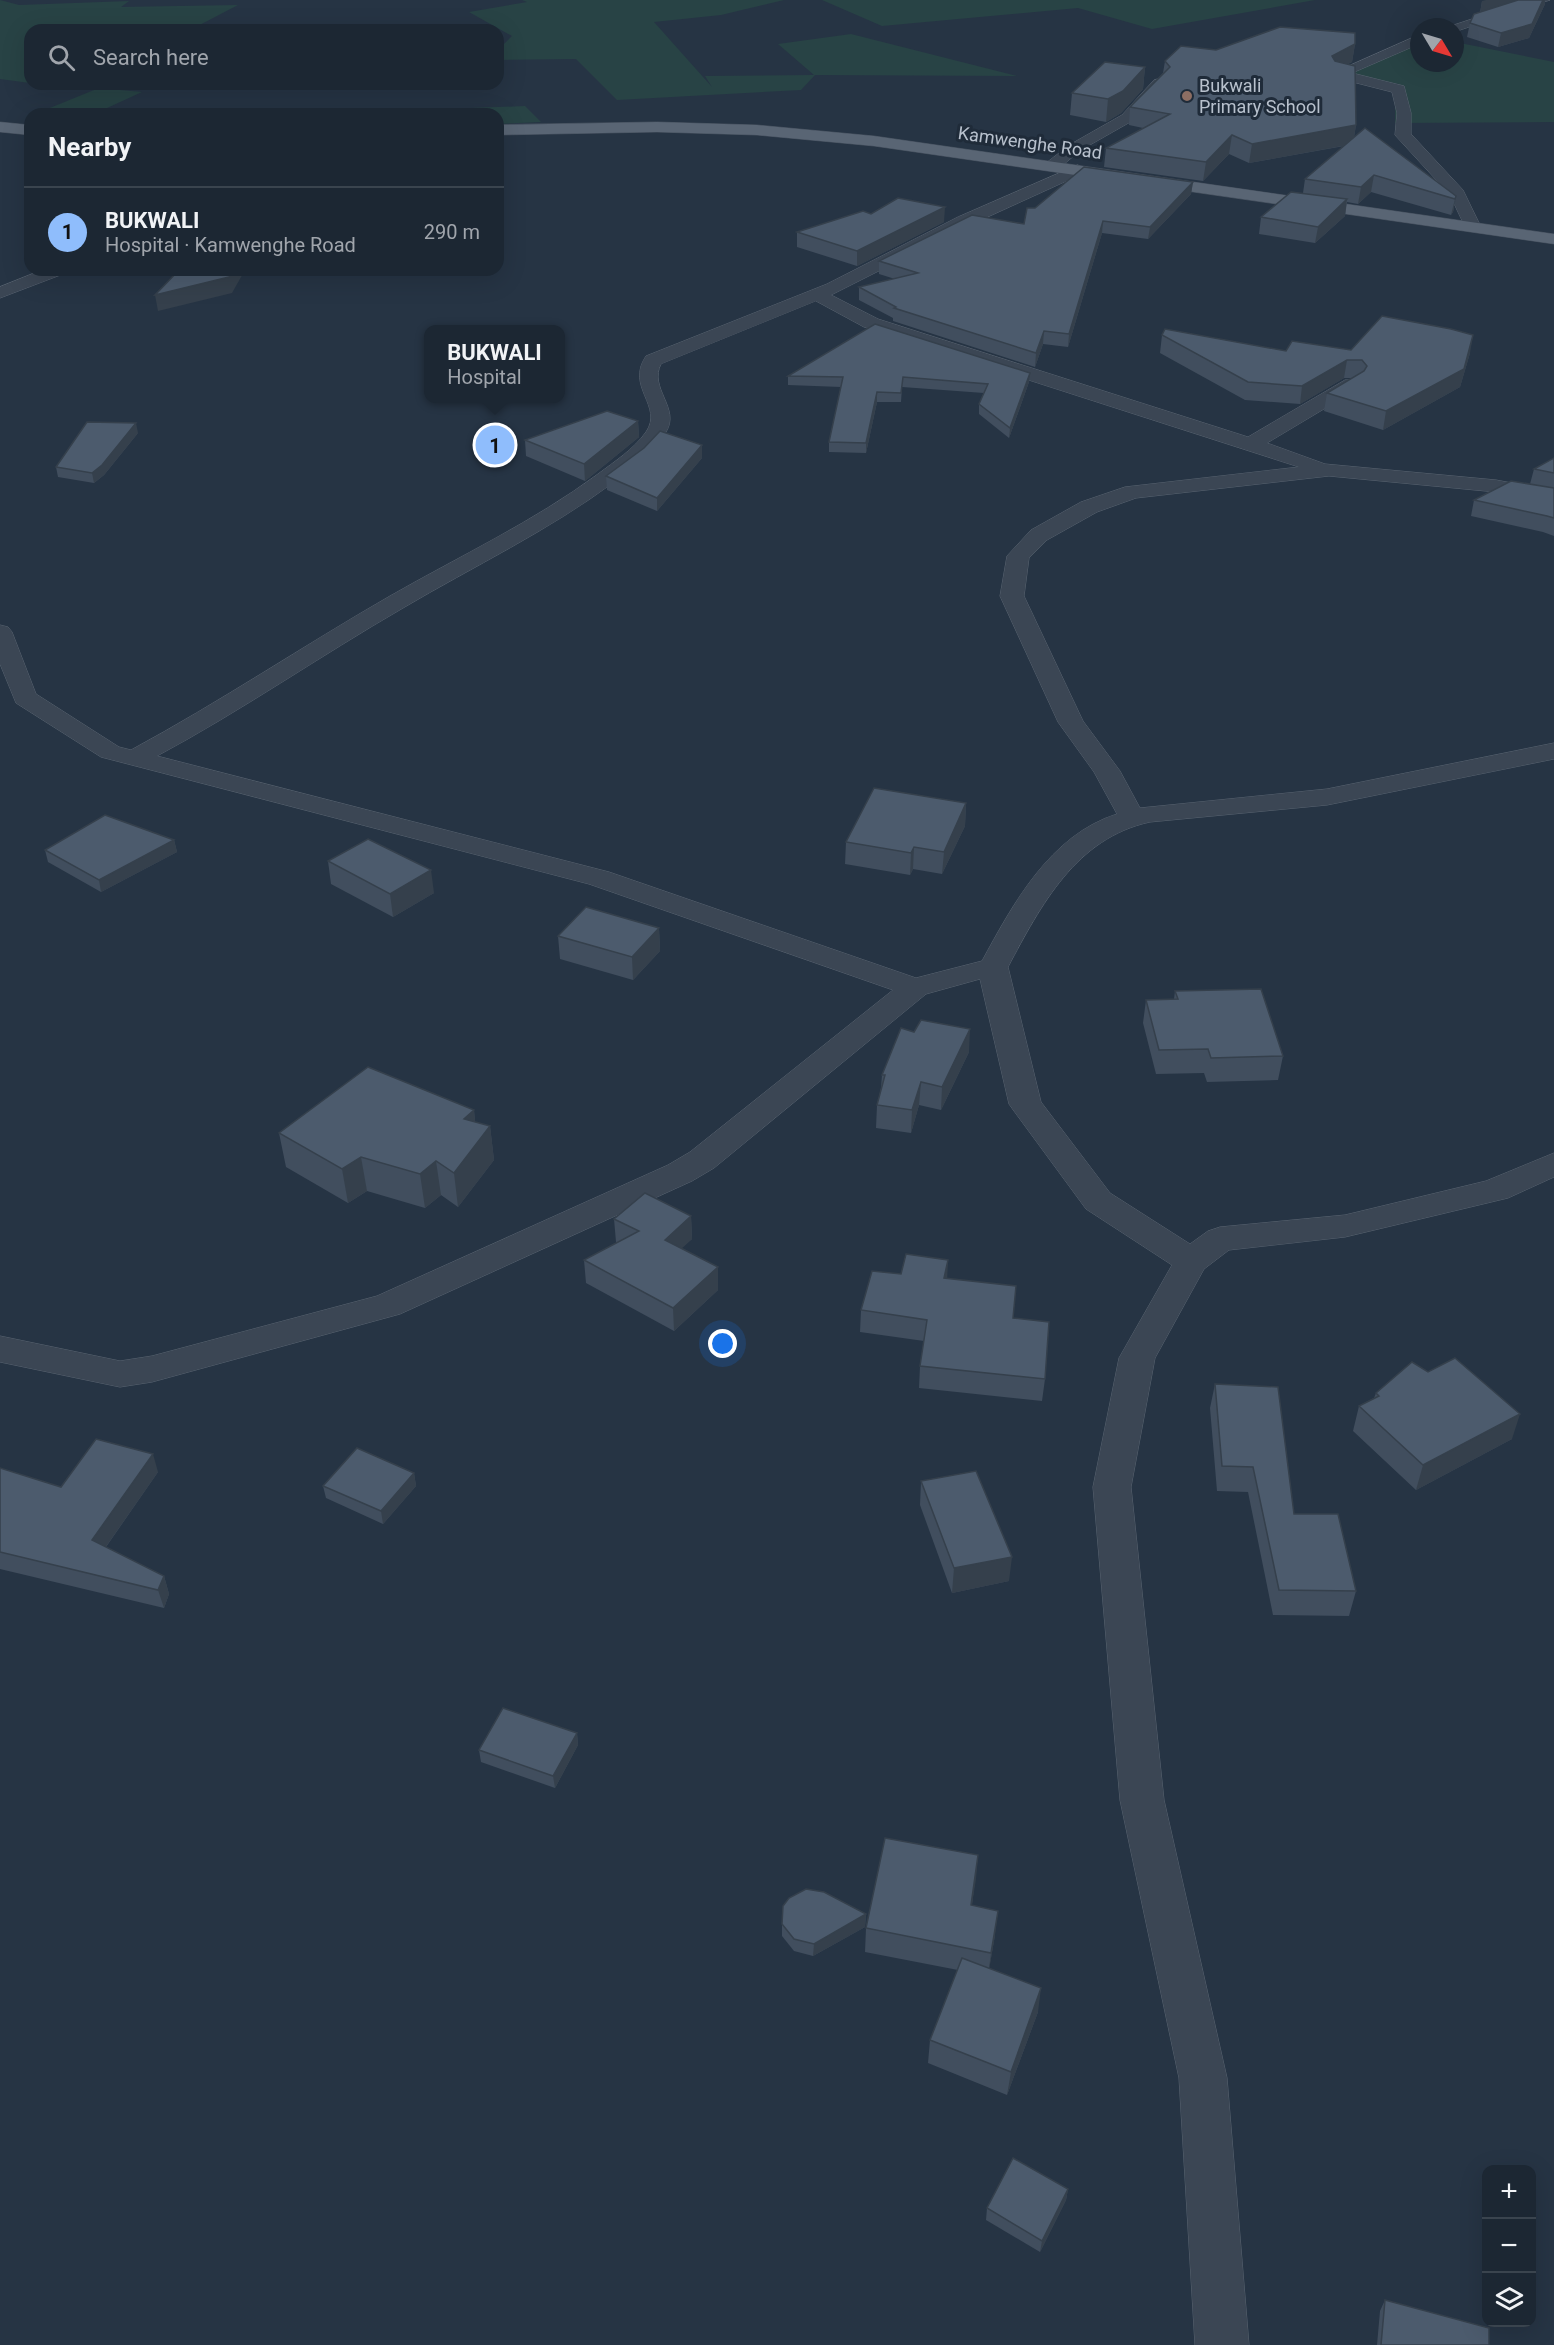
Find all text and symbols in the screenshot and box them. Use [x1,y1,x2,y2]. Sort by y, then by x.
north arrow [1410,18,1464,72]
search box [24,24,504,90]
icon: search [45,41,78,74]
text: Search here [93,45,209,70]
place label: Bukwali Primary School [1199,75,1321,117]
marker: Bukwali Primary School [1180,89,1194,103]
street label: Kamwenghe Road [957,122,1103,163]
text: Nearby [48,132,131,162]
text: BUKWALI [105,208,199,233]
text: 1 [62,220,73,244]
text: 290 m [424,220,480,244]
text: Hospital · Kamwenghe Road [105,233,356,257]
popup [424,325,565,403]
text: BUKWALI [447,340,542,365]
text: Hospital [447,365,522,389]
pin: 1 [476,422,514,468]
your location [708,1329,737,1358]
map controls [1482,2165,1536,2327]
button: + [1482,2165,1536,2219]
button: − [1482,2219,1536,2273]
button: layers [1482,2273,1536,2327]

